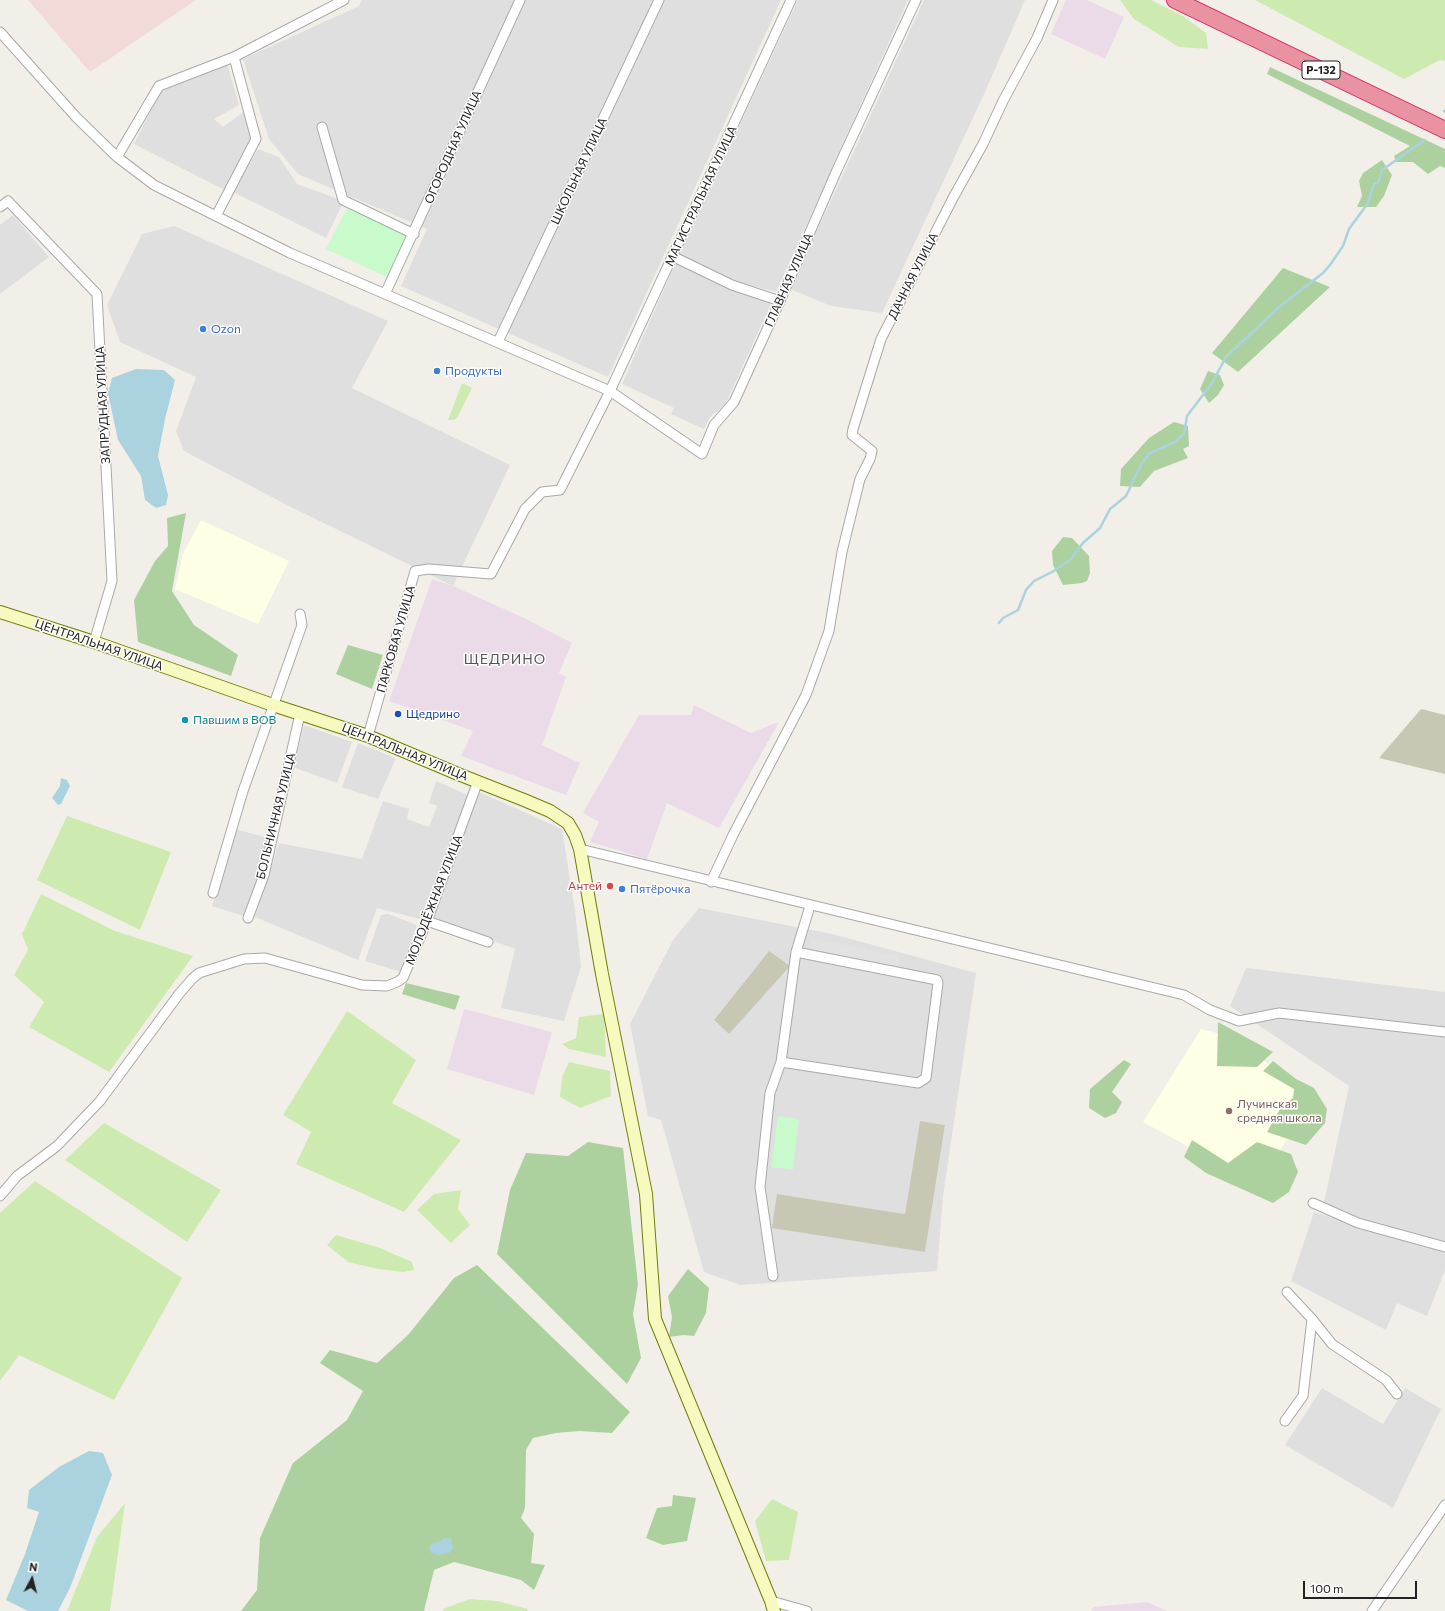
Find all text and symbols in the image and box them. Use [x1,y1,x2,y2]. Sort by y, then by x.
road number: Р-132 [1302,61,1340,79]
street label: ОГОРОДНАЯ УЛИЦА [421,88,485,206]
street label: ШКОЛЬНАЯ УЛИЦА [548,115,610,227]
street label: МАГИСТРАЛЬНАЯ УЛИЦА [662,123,740,269]
street label: ДАЧНАЯ УЛИЦА [885,230,941,322]
street label: ГЛАВНАЯ УЛИЦА [762,231,816,329]
place label: Ozon [211,322,241,336]
marker: Ozon [198,324,208,334]
street label: ЗАПРУДНАЯ УЛИЦА [93,346,113,464]
place label: Продукты [445,364,502,378]
marker: Продукты [432,366,442,376]
street label: ПАРКОВАЯ УЛИЦА [374,584,418,694]
street label: ЦЕНТРАЛЬНАЯ УЛИЦА [33,616,165,674]
district label: ЩЕДРИНО [464,651,546,667]
place label: Щедрино [406,707,460,721]
marker: Щедрино [393,709,403,719]
place label: Павшим в ВОВ [193,713,276,727]
marker: Павшим в ВОВ [180,715,190,725]
street label: ЦЕНТРАЛЬНАЯ УЛИЦА [340,720,470,784]
street label: БОЛЬНИЧНАЯ УЛИЦА [253,751,299,881]
street label: МОЛОДЁЖНАЯ УЛИЦА [402,833,466,967]
place label: Антей [568,879,602,893]
marker: Антей [605,881,615,891]
place label: Пятёрочка [630,882,690,896]
marker: Пятёрочка [617,884,627,894]
place label: Лучинская средняя школа [1237,1097,1321,1125]
marker: Лучинская средняя школа [1224,1106,1234,1116]
north arrow [12,1559,52,1599]
text: N [29,1560,38,1574]
scale bar [1305,1573,1419,1599]
text: 100 m [1310,1581,1344,1595]

